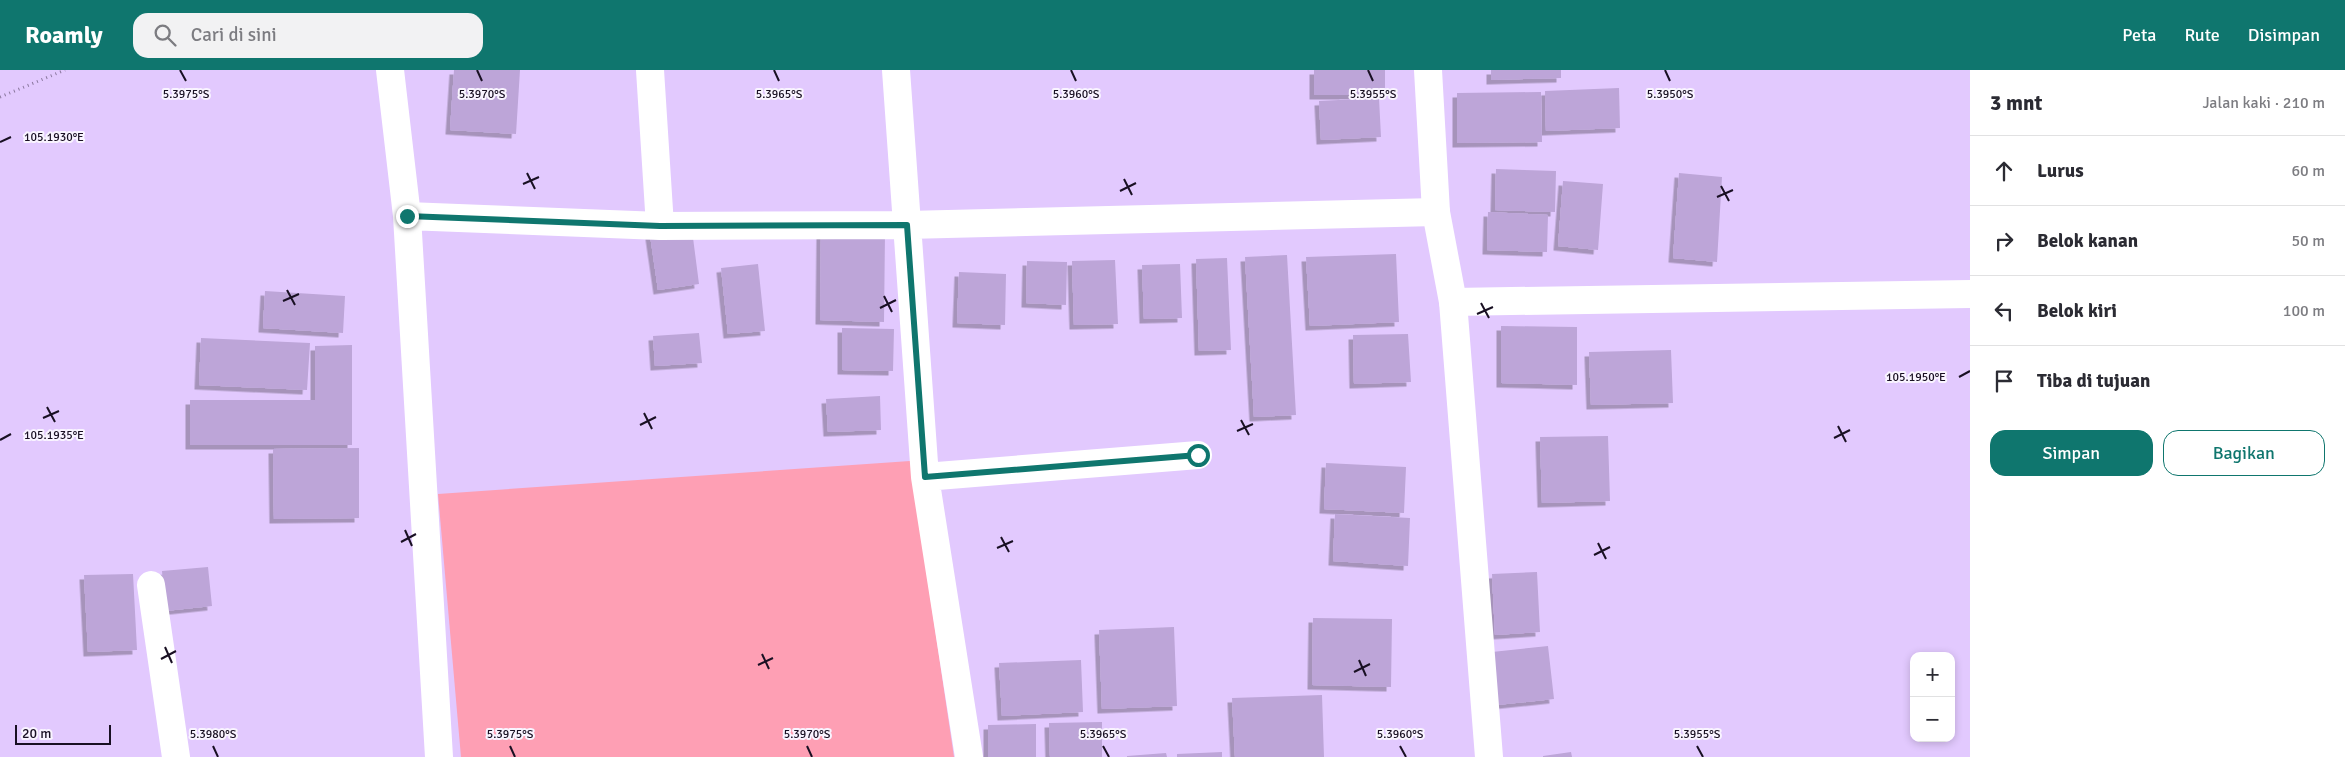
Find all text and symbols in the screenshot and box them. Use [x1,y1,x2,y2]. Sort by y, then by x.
search box [133,13,483,58]
text: Roamly [25,20,103,50]
icon: search [151,21,179,49]
text: Cari di sini [191,23,277,47]
text: Peta [2122,24,2156,46]
text: Rute [2184,24,2220,46]
text: Disimpan [2248,24,2320,46]
text: 5.3975°S [163,87,210,102]
text: 5.3970°S [459,87,506,102]
text: 5.3965°S [756,87,803,102]
text: 5.3960°S [1053,87,1100,102]
text: 5.3955°S [1350,87,1397,102]
text: 5.3950°S [1647,87,1694,102]
text: 3 mnt [1990,90,2042,116]
text: Jalan kaki · 210 m [2203,93,2325,113]
text: 105.1930°E [24,130,84,145]
icon: ahead [1990,157,2018,185]
text: Lurus [2037,159,2084,183]
text: 60 m [2291,161,2325,181]
route end [396,205,419,228]
icon: right [1990,227,2018,255]
text: Belok kanan [2037,229,2138,253]
text: 50 m [2291,231,2325,251]
icon: left [1990,297,2018,325]
text: Belok kiri [2037,299,2117,323]
text: 100 m [2283,301,2325,321]
icon: arrive [1990,367,2018,395]
text: Tiba di tujuan [2037,369,2150,393]
text: 105.1950°E [1886,370,1946,385]
text: 105.1935°E [24,428,84,443]
button: Simpan [1990,430,2153,476]
button: Bagikan [2163,430,2325,476]
route start [1187,444,1210,467]
map controls [1910,652,1955,742]
button: + [1910,652,1955,697]
button: − [1910,697,1955,742]
scale bar [15,722,111,745]
text: 20 m [22,725,51,742]
text: 5.3980°S [190,727,237,742]
text: 5.3975°S [487,727,534,742]
text: 5.3970°S [784,727,831,742]
text: 5.3965°S [1080,727,1127,742]
text: 5.3960°S [1377,727,1424,742]
text: 5.3955°S [1674,727,1721,742]

